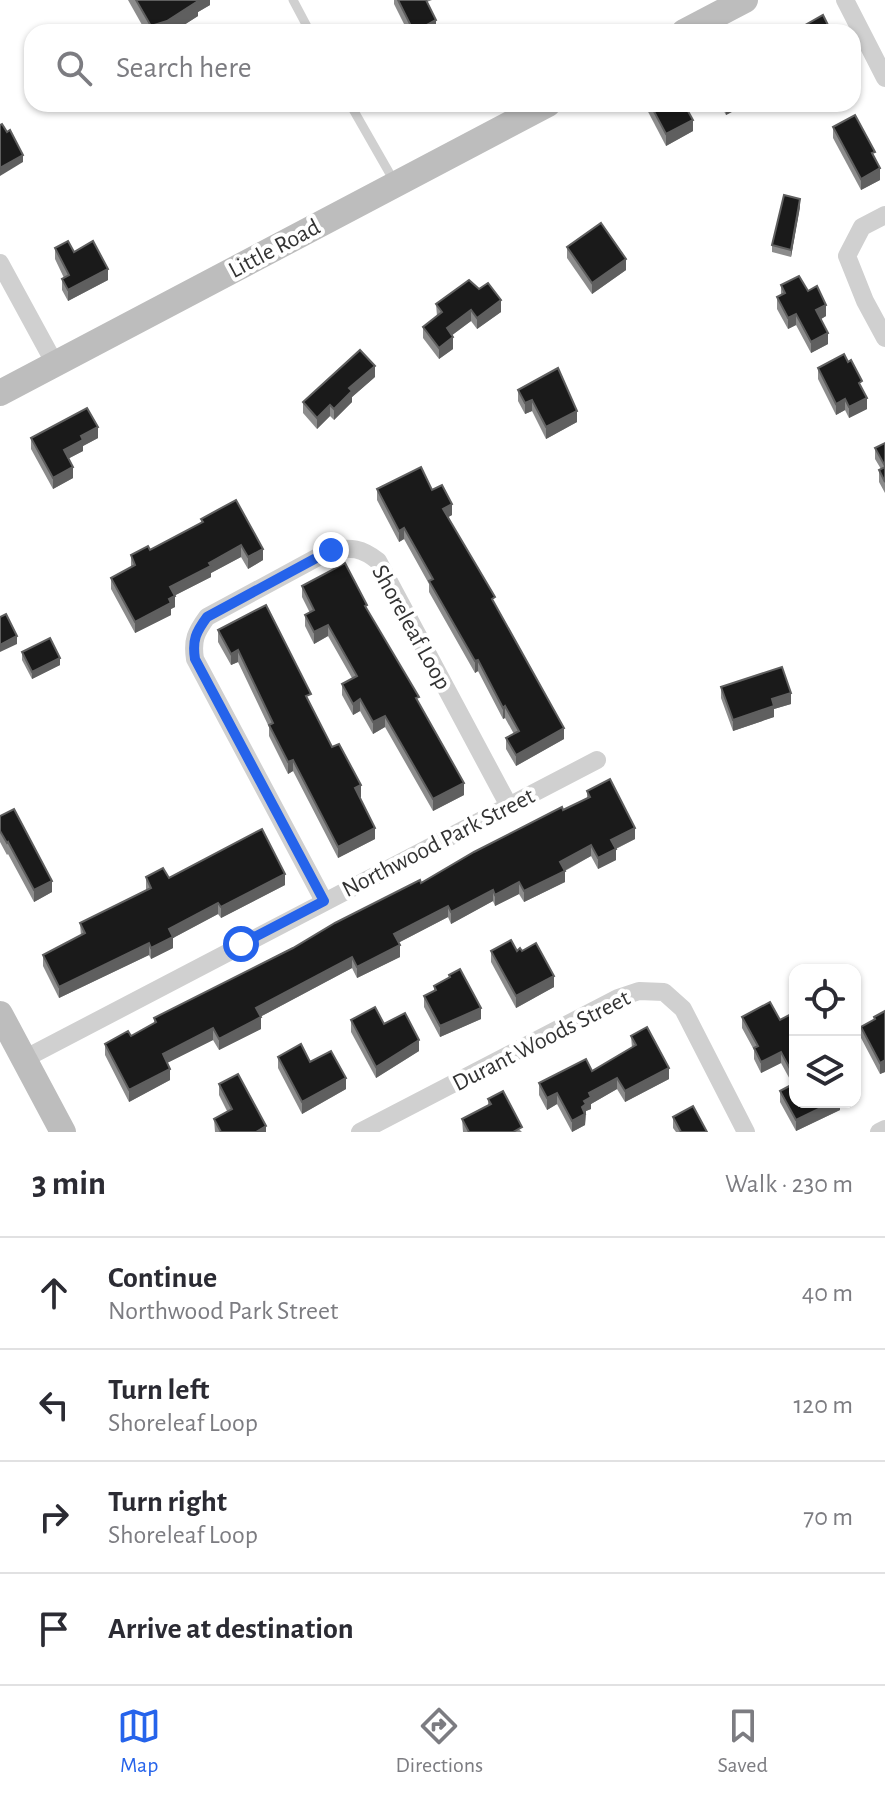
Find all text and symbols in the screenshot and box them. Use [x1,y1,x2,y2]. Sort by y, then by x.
search box [24,24,861,112]
icon: search [52,46,96,90]
text: Search here [116,53,252,83]
street label: Little Road [225,215,324,283]
route end [313,532,349,568]
street label: Shoreleaf Loop [367,561,455,694]
street label: Northwood Park Street [338,784,539,902]
route start [223,926,259,962]
map controls [789,964,861,1108]
button: locate [789,964,861,1036]
street label: Durant Woods Street [449,986,634,1096]
button: layers [789,1036,861,1108]
text: 3 min [32,1167,106,1201]
text: Walk · 230 m [725,1171,853,1197]
text: Continue [108,1263,217,1293]
icon: ahead [32,1271,76,1315]
text: 40 m [802,1280,853,1306]
text: Northwood Park Street [108,1298,338,1324]
text: Turn left [108,1375,209,1405]
icon: left [32,1383,76,1427]
text: 120 m [793,1392,853,1418]
text: Shoreleaf Loop [108,1410,258,1436]
text: Turn right [108,1487,227,1517]
icon: right [32,1495,76,1539]
text: 70 m [803,1504,853,1530]
text: Shoreleaf Loop [108,1522,258,1548]
icon: arrive [32,1607,76,1651]
text: Arrive at destination [108,1614,354,1644]
tab: Map [117,1704,161,1778]
tab: Directions [395,1704,483,1778]
tab: Saved [717,1704,768,1778]

